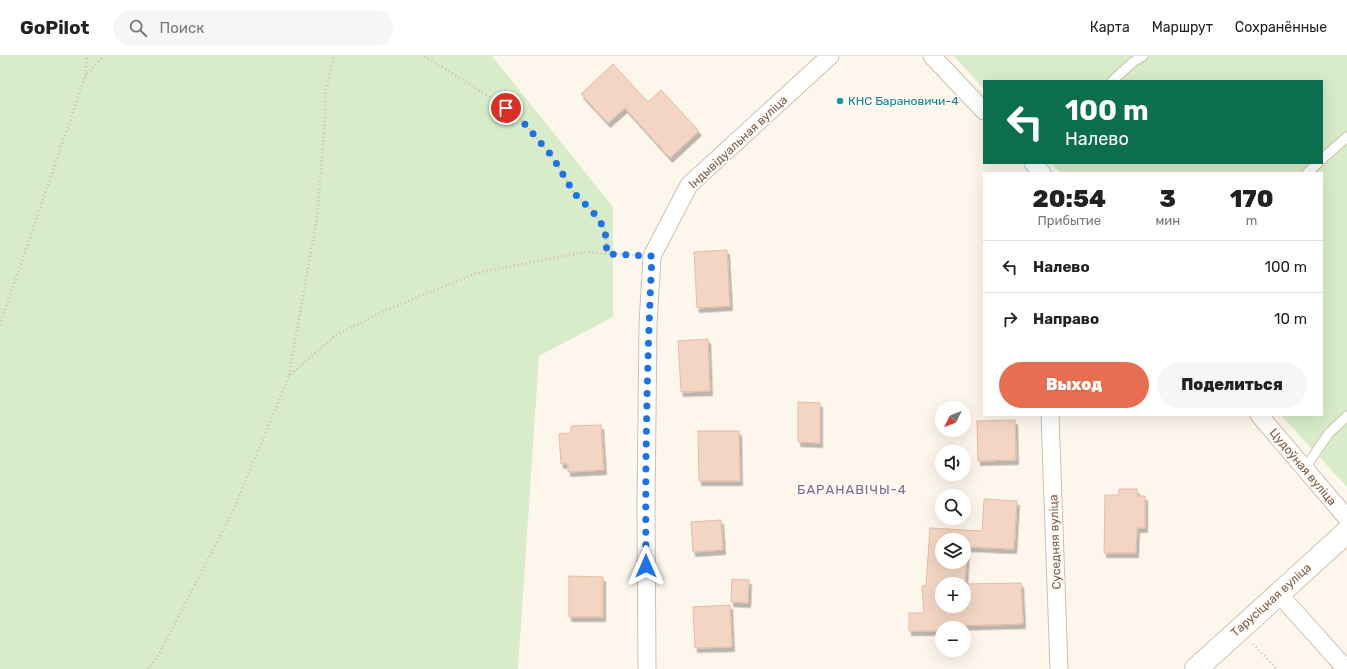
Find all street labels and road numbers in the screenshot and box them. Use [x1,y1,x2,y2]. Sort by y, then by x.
street label: Індывідуальная вуліца [686,93,790,191]
street label: Цудоўная вуліца [1267,426,1339,508]
street label: Суседняя вуліца [1046,494,1064,590]
street label: Тарусіцкая вуліца [1228,560,1314,640]

